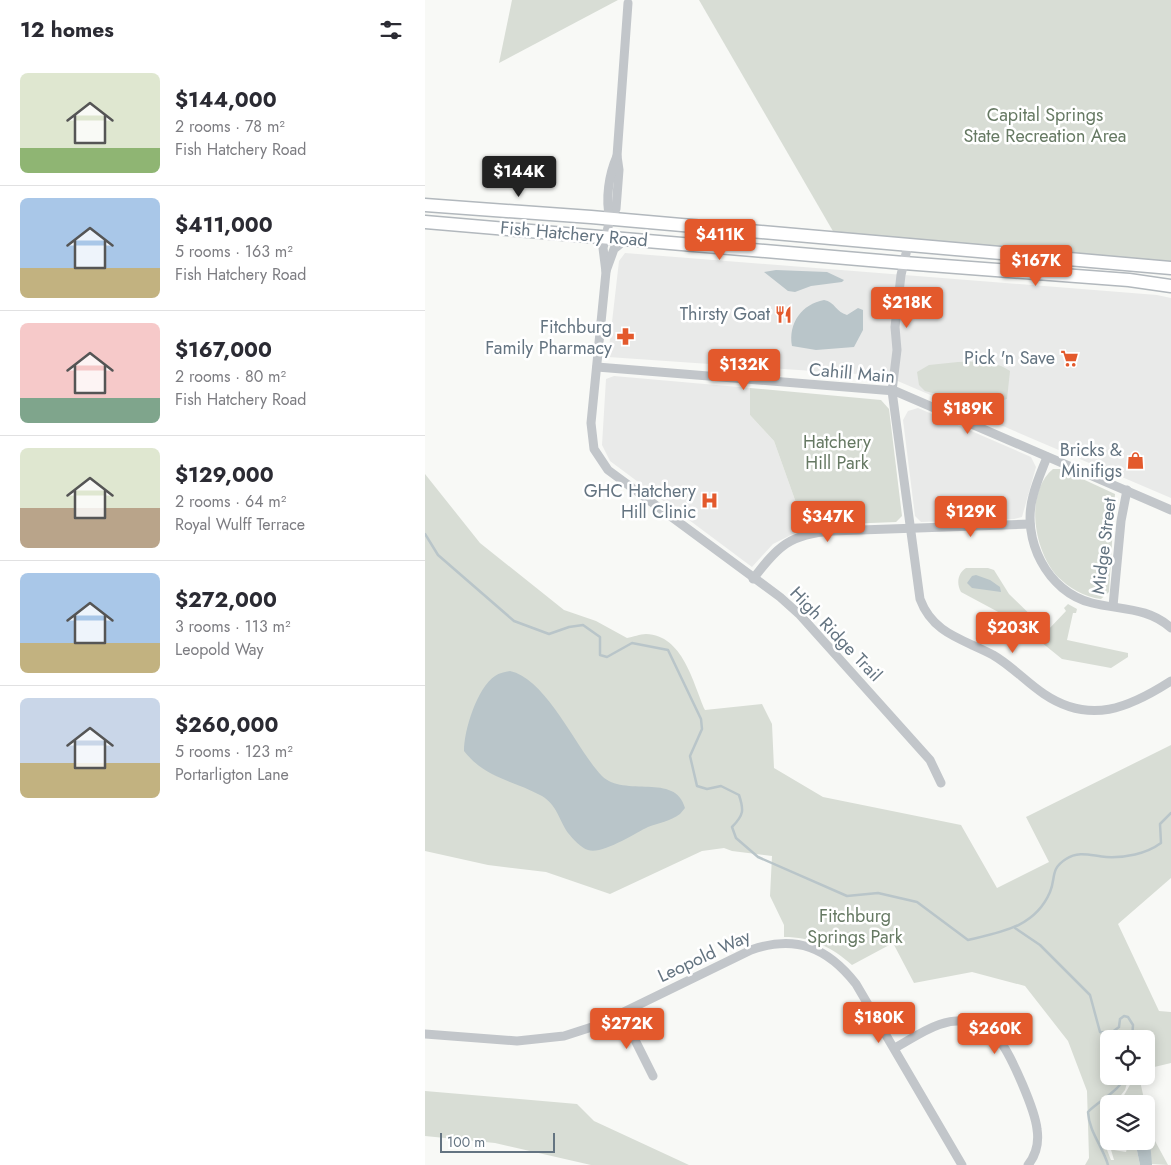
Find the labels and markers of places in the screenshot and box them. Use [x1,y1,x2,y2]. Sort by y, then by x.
pin: $144K [484,156,554,198]
pin: $411K [685,218,755,261]
pin: $167K [1001,244,1071,287]
pin: $218K [872,286,942,329]
place label: Thirsty Goat [680,301,771,327]
restaurant icon: Thirsty Goat [774,304,794,324]
place label: Fitchburg Family Pharmacy [485,314,612,361]
pharmacy icon: Fitchburg Family Pharmacy [616,327,636,347]
place label: Pick 'n Save [964,345,1055,371]
pin: $132K [709,348,779,391]
supermarket icon: Pick 'n Save [1059,348,1079,368]
pin: $189K [933,392,1003,435]
place label: Bricks & Minifigs [1060,437,1122,484]
shop icon: Bricks & Minifigs [1126,450,1146,470]
place label: GHC Hatchery Hill Clinic [584,478,696,525]
hospital icon: GHC Hatchery Hill Clinic [700,491,720,511]
pin: $129K [936,496,1006,538]
pin: $347K [793,500,863,543]
pin: $203K [978,612,1048,654]
pin: $180K [844,1002,914,1044]
pin: $272K [592,1008,662,1050]
pin: $260K [960,1012,1030,1055]

